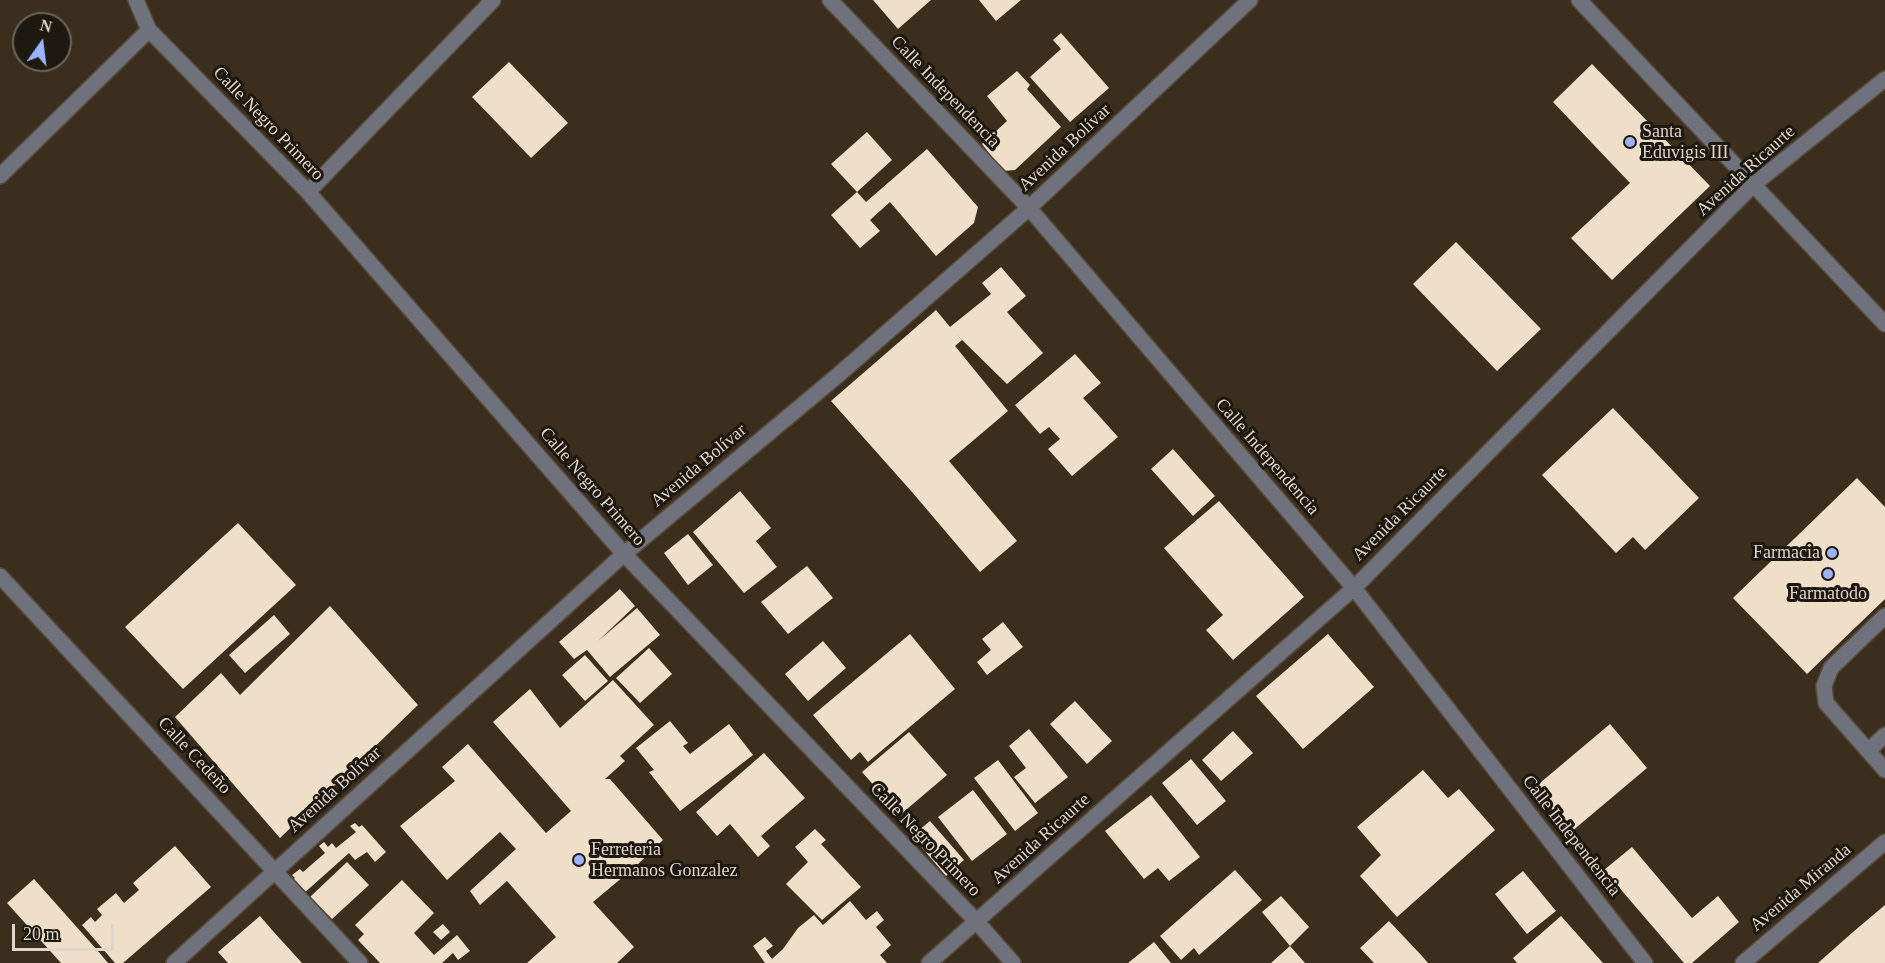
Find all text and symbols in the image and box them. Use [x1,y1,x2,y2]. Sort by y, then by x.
north arrow [12,12,72,72]
text: N [38,16,54,36]
street label: Calle Independencia [886,31,1004,153]
street label: Calle Negro Primero [208,63,328,185]
street label: Avenida Bolívar [1014,100,1116,196]
place label: Santa Eduvigis III [1642,121,1728,164]
street label: Avenida Ricaurte [1692,121,1800,221]
marker: Santa Eduvigis III [1623,135,1637,149]
street label: Calle Independencia [1210,394,1324,520]
street label: Avenida Bolívar [647,420,751,512]
street label: Calle Negro Primero [535,423,649,551]
street label: Avenida Ricaurte [1348,462,1452,566]
place label: Farmacia [1753,542,1820,564]
marker: Farmacia [1825,546,1839,560]
marker: Farmatodo [1821,567,1835,581]
place label: Farmatodo [1789,583,1867,605]
street label: Calle Cedeño [153,713,235,799]
street label: Avenida Bolívar [284,742,386,838]
street label: Calle Independencia [1517,771,1625,901]
street label: Calle Negro Primero [865,779,985,901]
street label: Avenida Ricaurte [987,789,1095,889]
place label: Ferreteria Hermanos Gonzalez [591,839,737,882]
street label: Avenida Miranda [1746,840,1856,936]
marker: Ferreteria Hermanos Gonzalez [572,853,586,867]
scale bar [15,912,117,950]
text: 20 m [23,924,60,944]

